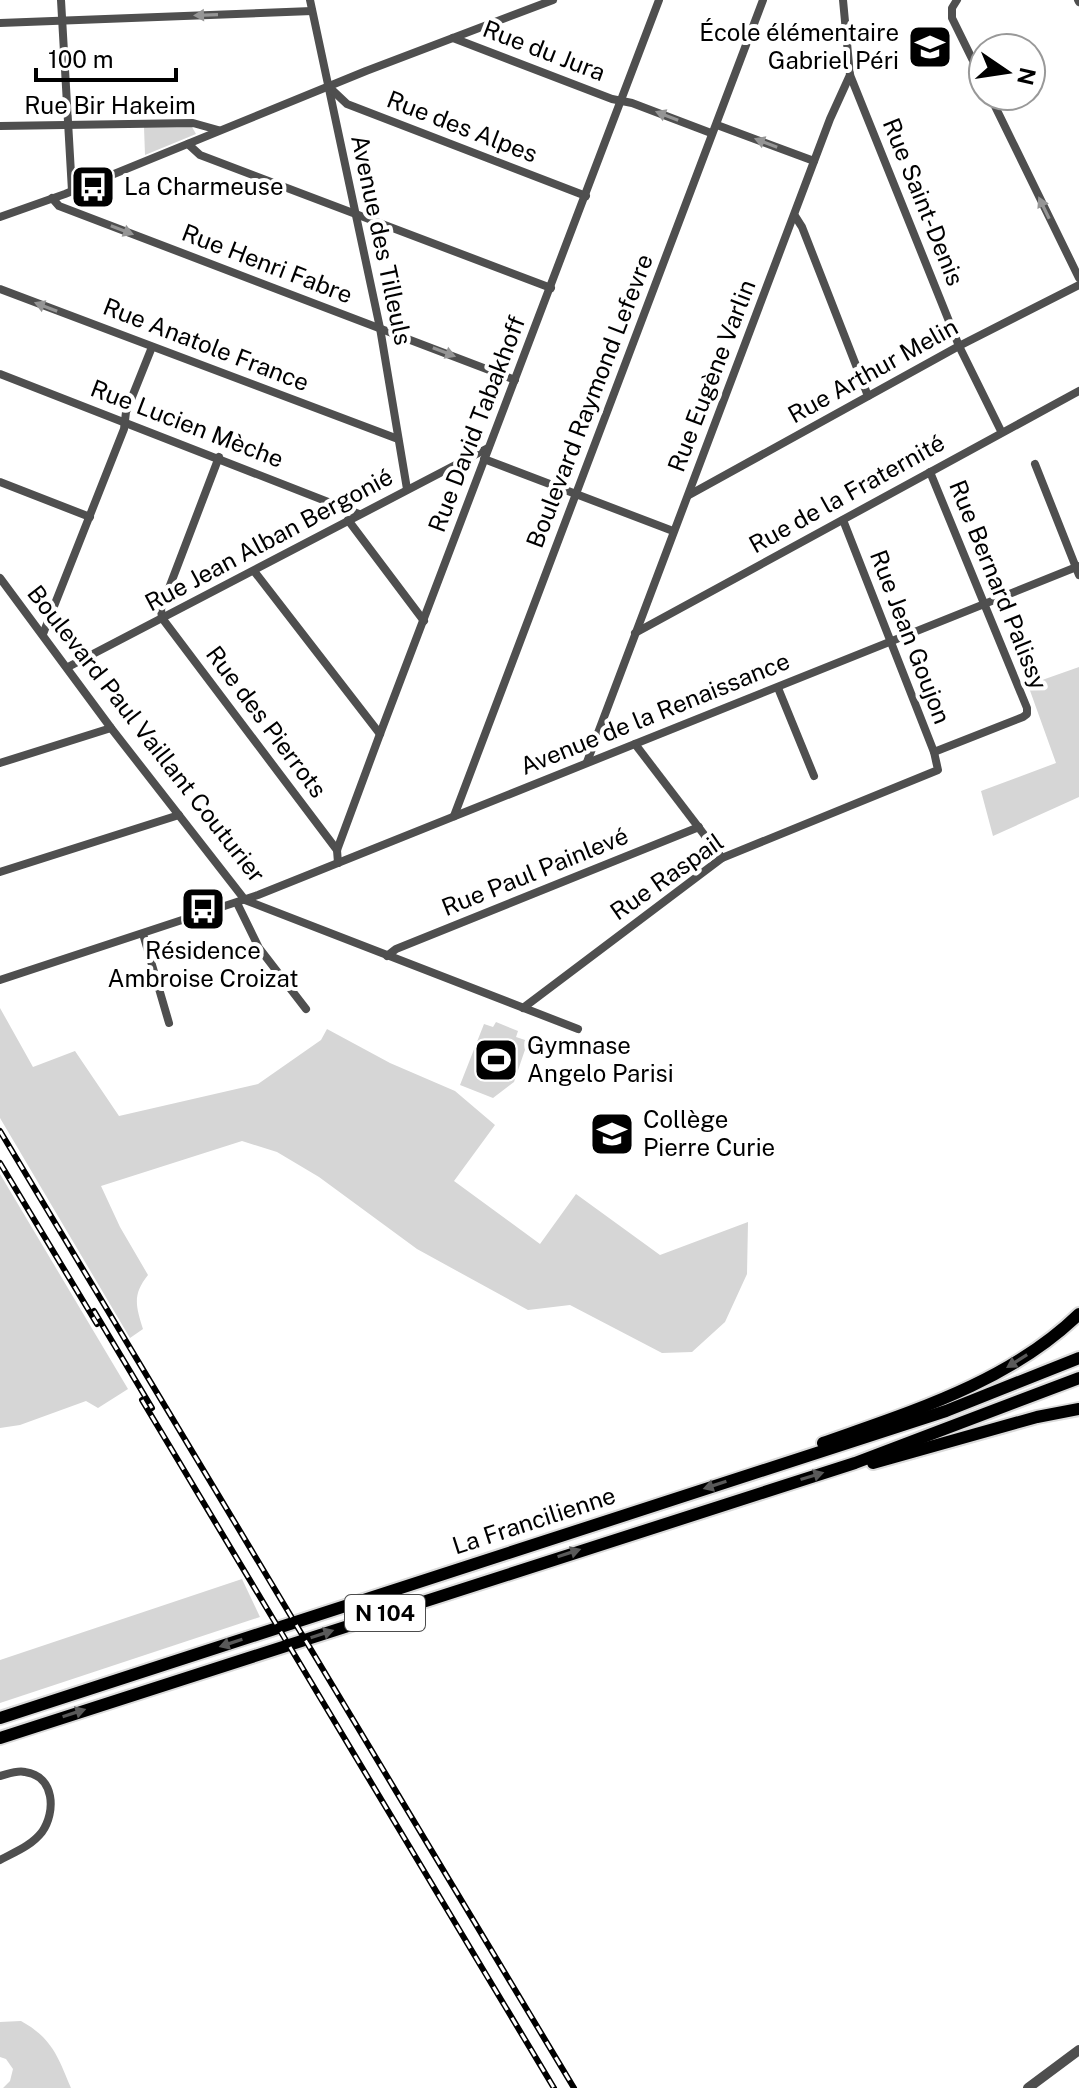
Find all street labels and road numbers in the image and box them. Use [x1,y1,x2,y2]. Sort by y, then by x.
street label: Rue du Jura [479,14,609,86]
street label: Rue des Alpes [383,85,542,168]
street label: Rue Bir Hakeim [24,91,196,119]
street label: Rue Saint-Denis [878,114,970,289]
street label: Avenue des Tilleuls [346,132,418,347]
street label: Rue Henri Fabre [178,218,357,308]
street label: Boulevard Raymond Lefevre [520,250,658,551]
street label: Rue Eugène Varlin [662,276,761,476]
street label: Rue Anatole France [99,292,313,396]
street label: Rue David Tabakhoff [422,312,530,536]
street label: Rue Arthur Melin [783,312,962,428]
street label: Rue Lucien Mèche [87,373,288,473]
street label: Rue de la Fraternité [744,428,949,558]
street label: Rue Jean Alban Bergonié [140,462,397,616]
street label: Rue Bernard Palissy [944,476,1054,694]
street label: Rue Jean Goujon [865,546,957,727]
street label: Boulevard Paul Vaillant Couturier [22,579,271,887]
street label: Rue des Pierrots [201,640,333,803]
street label: Avenue de la Renaissance [516,646,793,780]
street label: Rue Paul Painlevé [437,821,632,921]
street label: Rue Raspail [605,827,728,925]
street label: La Francilienne [449,1480,619,1560]
road number: N 104 [345,1595,425,1631]

